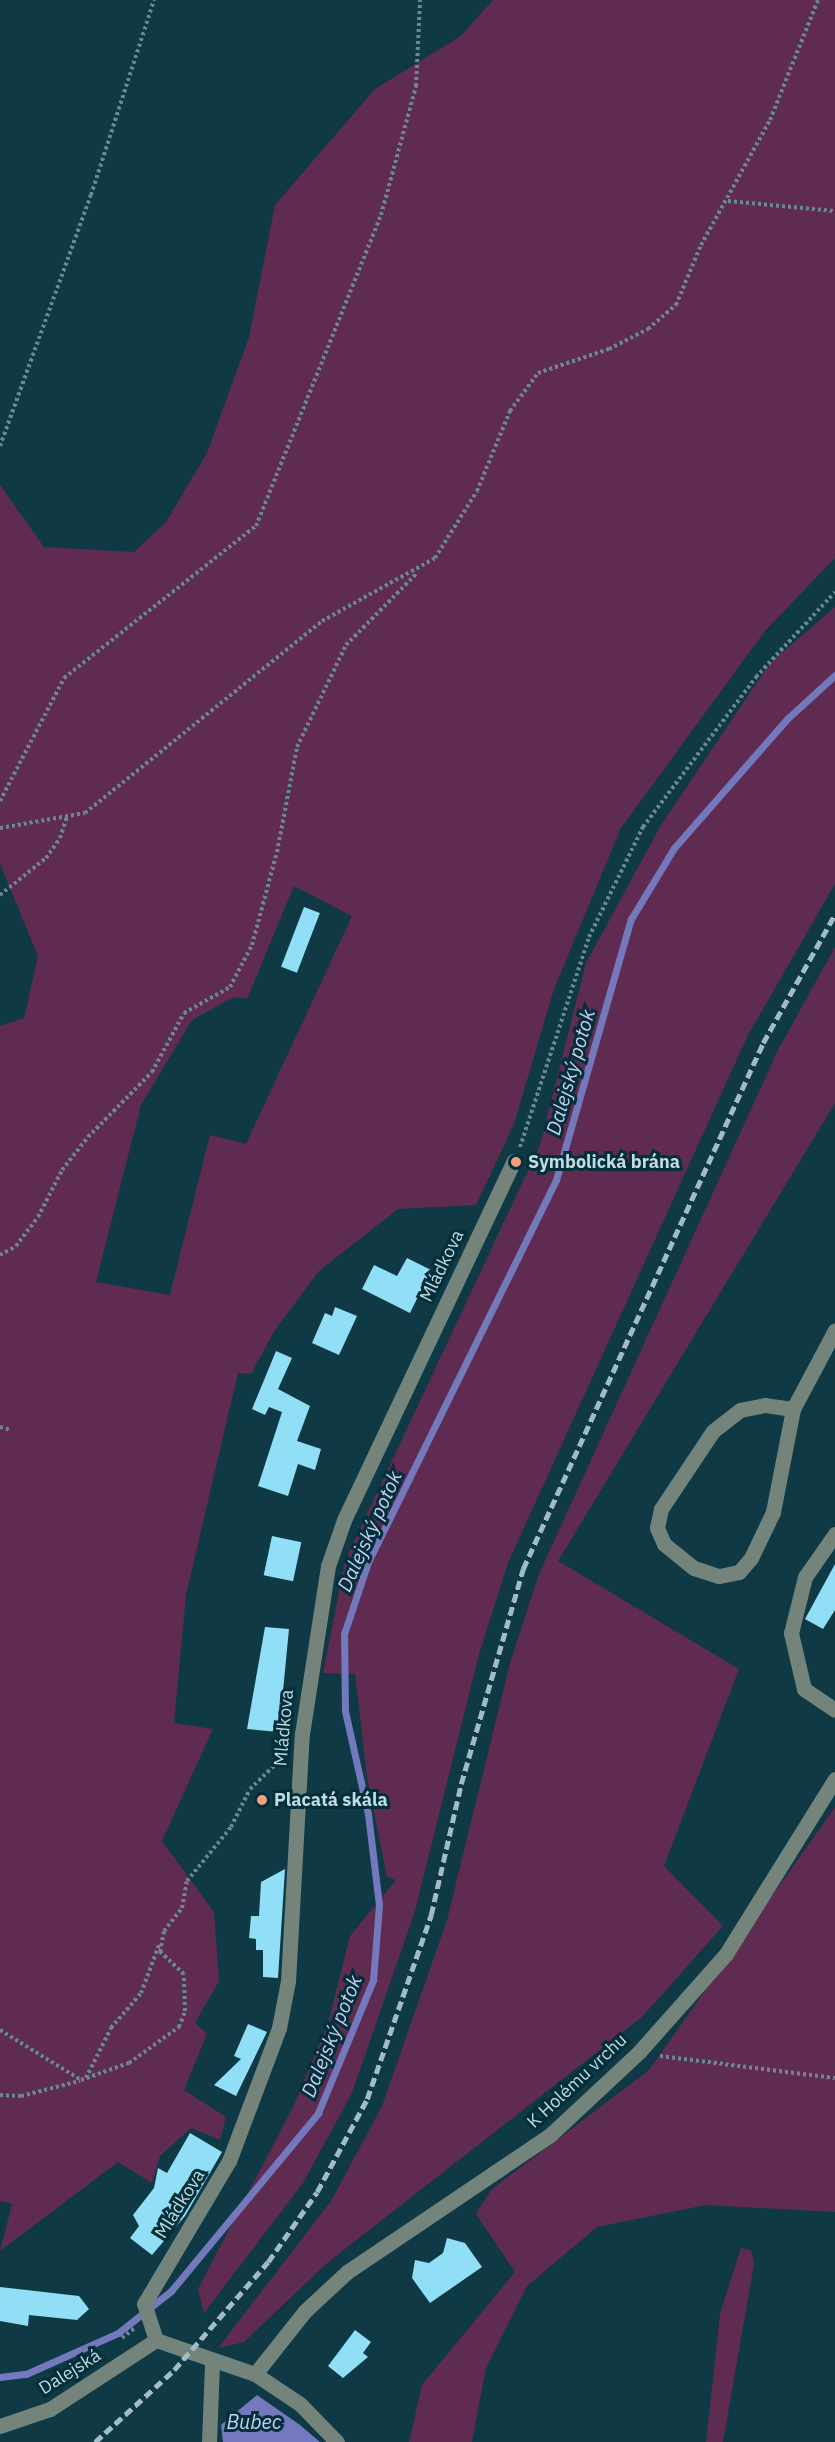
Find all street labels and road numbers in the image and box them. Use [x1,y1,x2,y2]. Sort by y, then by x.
street label: Mládkova [415,1227,469,1305]
street label: Mládkova [270,1689,298,1767]
street label: K Holému vrchu [523,2029,631,2133]
street label: Mládkova [150,2166,210,2242]
street label: Dalejská [35,2345,105,2399]

